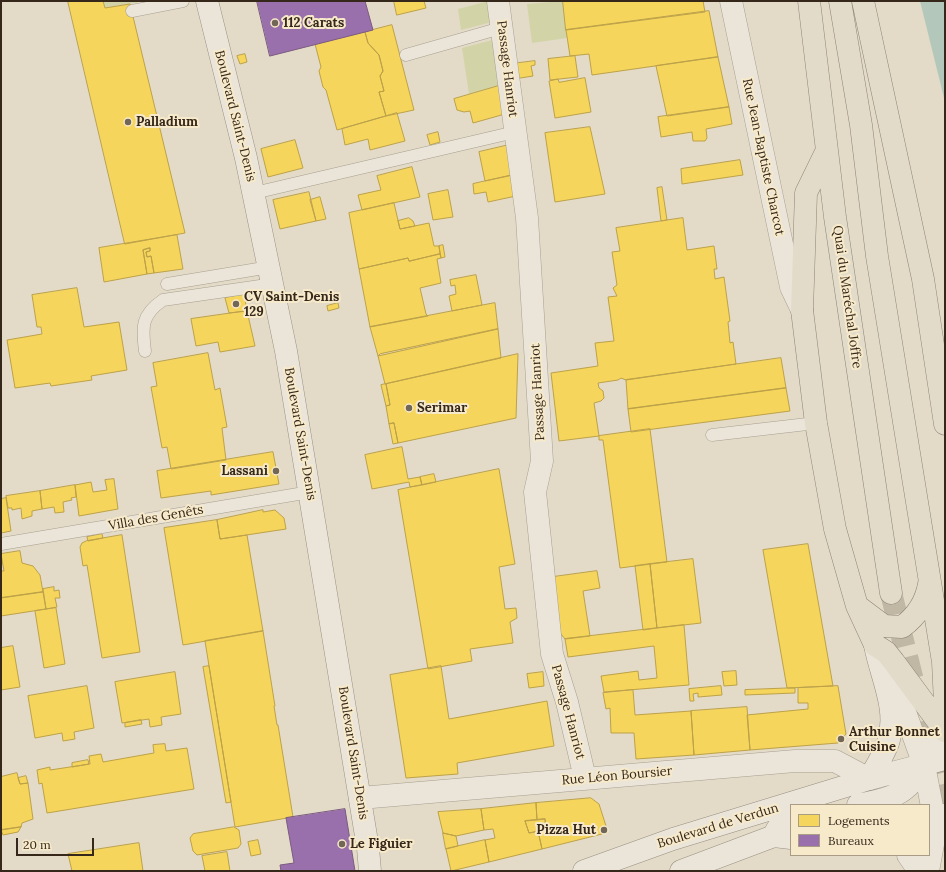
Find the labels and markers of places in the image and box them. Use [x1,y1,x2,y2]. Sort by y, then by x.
place label: 112 Carats [283,15,344,31]
marker: 112 Carats [270,18,280,28]
place label: Palladium [136,114,198,130]
marker: Palladium [123,117,133,127]
place label: CV Saint-Denis 129 [244,289,339,320]
marker: CV Saint-Denis 129 [231,299,241,309]
place label: Serimar [417,400,467,416]
marker: Serimar [404,403,414,413]
place label: Lassani [221,463,268,479]
marker: Lassani [271,466,281,476]
place label: Arthur Bonnet Cuisine [849,724,940,755]
marker: Arthur Bonnet Cuisine [836,734,846,744]
place label: Pizza Hut [536,822,596,838]
marker: Pizza Hut [599,825,609,835]
place label: Le Figuier [350,836,413,852]
marker: Le Figuier [337,839,347,849]

